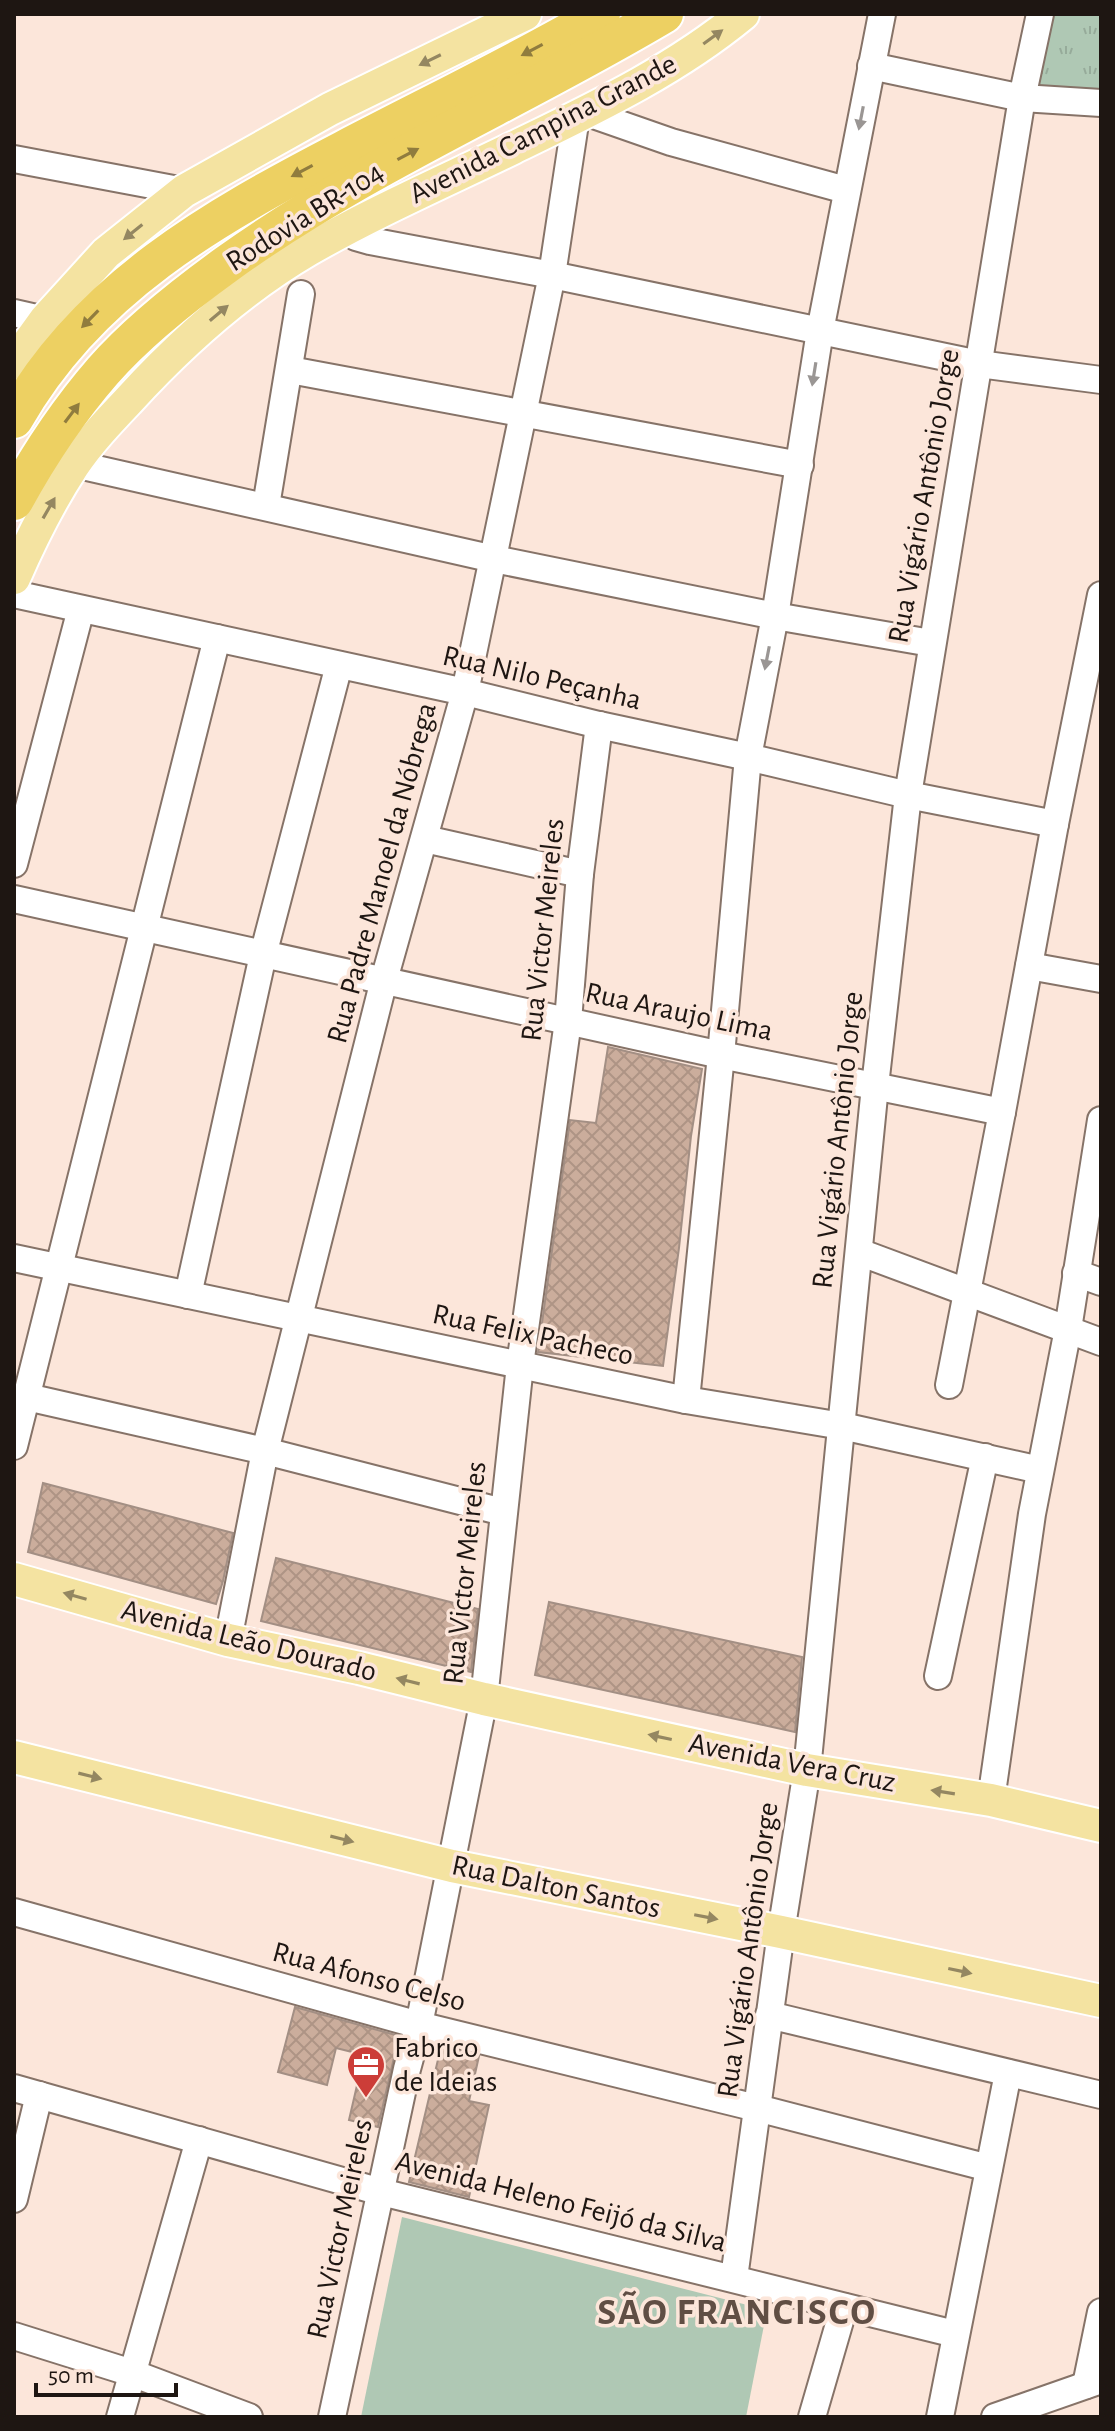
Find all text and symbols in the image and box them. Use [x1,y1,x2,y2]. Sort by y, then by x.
one-way arrow [703,30,724,45]
one-way arrow [521,44,544,57]
street label: Avenida Campina Grande [405,49,681,209]
one-way arrow [419,54,442,67]
one-way arrow [854,106,866,131]
one-way arrow [396,148,419,161]
street label: Rodovia BR-104 [221,157,389,277]
one-way arrow [290,165,313,178]
one-way arrow [123,223,143,240]
one-way arrow [209,305,229,322]
one-way arrow [81,309,99,328]
street label: Rua Vigário Antônio Jorge [883,346,965,646]
one-way arrow [807,361,820,386]
one-way arrow [63,402,79,423]
one-way arrow [42,497,56,519]
street label: Rua Nilo Peçanha [440,641,644,715]
one-way arrow [760,646,773,671]
street label: Rua Padre Manoel da Nóbrega [322,699,442,1047]
street label: Rua Victor Meireles [516,817,570,1043]
street label: Rua Araujo Lima [582,977,776,1047]
street label: Rua Vigário Antônio Jorge [807,990,869,1290]
street label: Rua Felix Pacheco [430,1299,636,1371]
street label: Rua Victor Meireles [438,1460,492,1686]
one-way arrow [63,1589,87,1602]
street label: Avenida Leão Dourado [118,1595,380,1687]
one-way arrow [396,1674,421,1686]
street label: Avenida Vera Cruz [686,1728,898,1798]
one-way arrow [647,1730,672,1743]
one-way arrow [77,1771,102,1783]
one-way arrow [930,1785,955,1798]
street label: Rua Vigário Antônio Jorge [712,1800,784,2100]
one-way arrow [330,1833,355,1846]
street label: Rua Dalton Santos [449,1850,663,1924]
one-way arrow [693,1911,718,1924]
street label: Rua Afonso Celso [269,1937,469,2017]
one-way arrow [948,1965,973,1978]
place label: Fabrico de Ideias [394,2033,497,2097]
office icon: Fabrico de Ideias [345,2044,387,2099]
street label: Rua Victor Meireles [302,2116,378,2342]
street label: Avenida Heleno Feijó da Silva [392,2146,730,2258]
district label: SÃO FRANCISCO [597,2290,877,2332]
scale bar [36,2347,176,2397]
text: 50 m [48,2364,94,2388]

